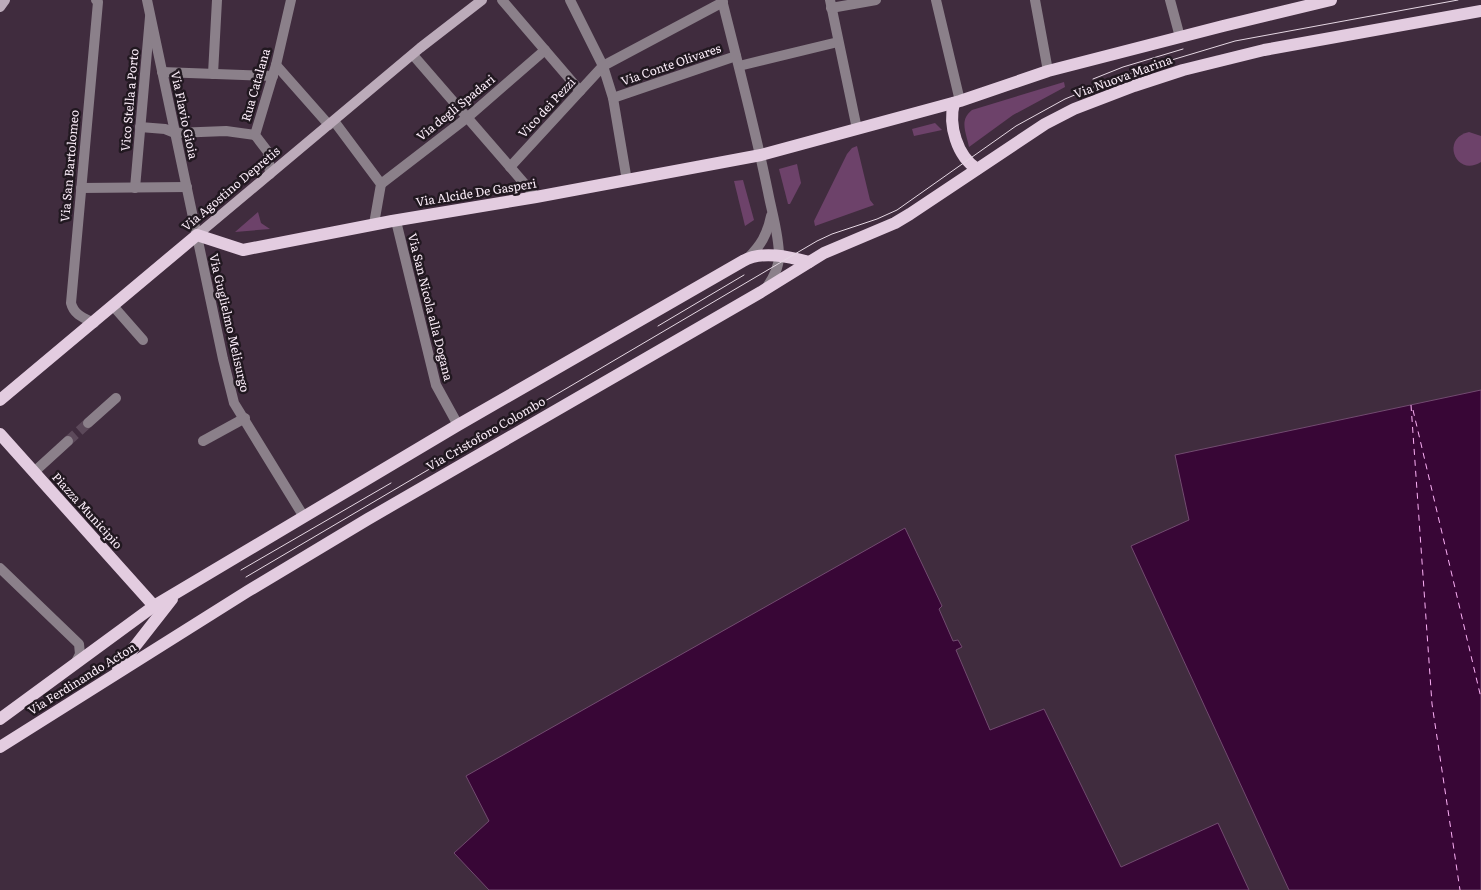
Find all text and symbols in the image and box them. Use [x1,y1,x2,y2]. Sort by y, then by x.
street label: Via Conte Olivares [618,38,724,90]
street label: Rua Catalana [236,46,274,123]
street label: Vico Stella a Porto [116,48,142,152]
street label: Via Nuova Marina [1071,50,1175,102]
street label: Via Flavio Gioia [167,69,203,161]
street label: Via degli Spadari [412,70,498,145]
street label: Vico dei Pezzi [513,73,579,142]
street label: Via San Bartolomeo [55,109,83,223]
street label: Via Agostino Depretis [177,141,284,235]
street label: Via Alcide De Gasperi [414,174,537,210]
street label: Via San Nicola alla Dogana [404,231,458,383]
street label: Via Guglielmo Melisurgo [205,252,255,394]
street label: Via Cristoforo Colombo [423,392,548,475]
street label: Piazza Municipio [48,468,127,553]
street label: Via Ferdinando Acton [24,637,139,719]

